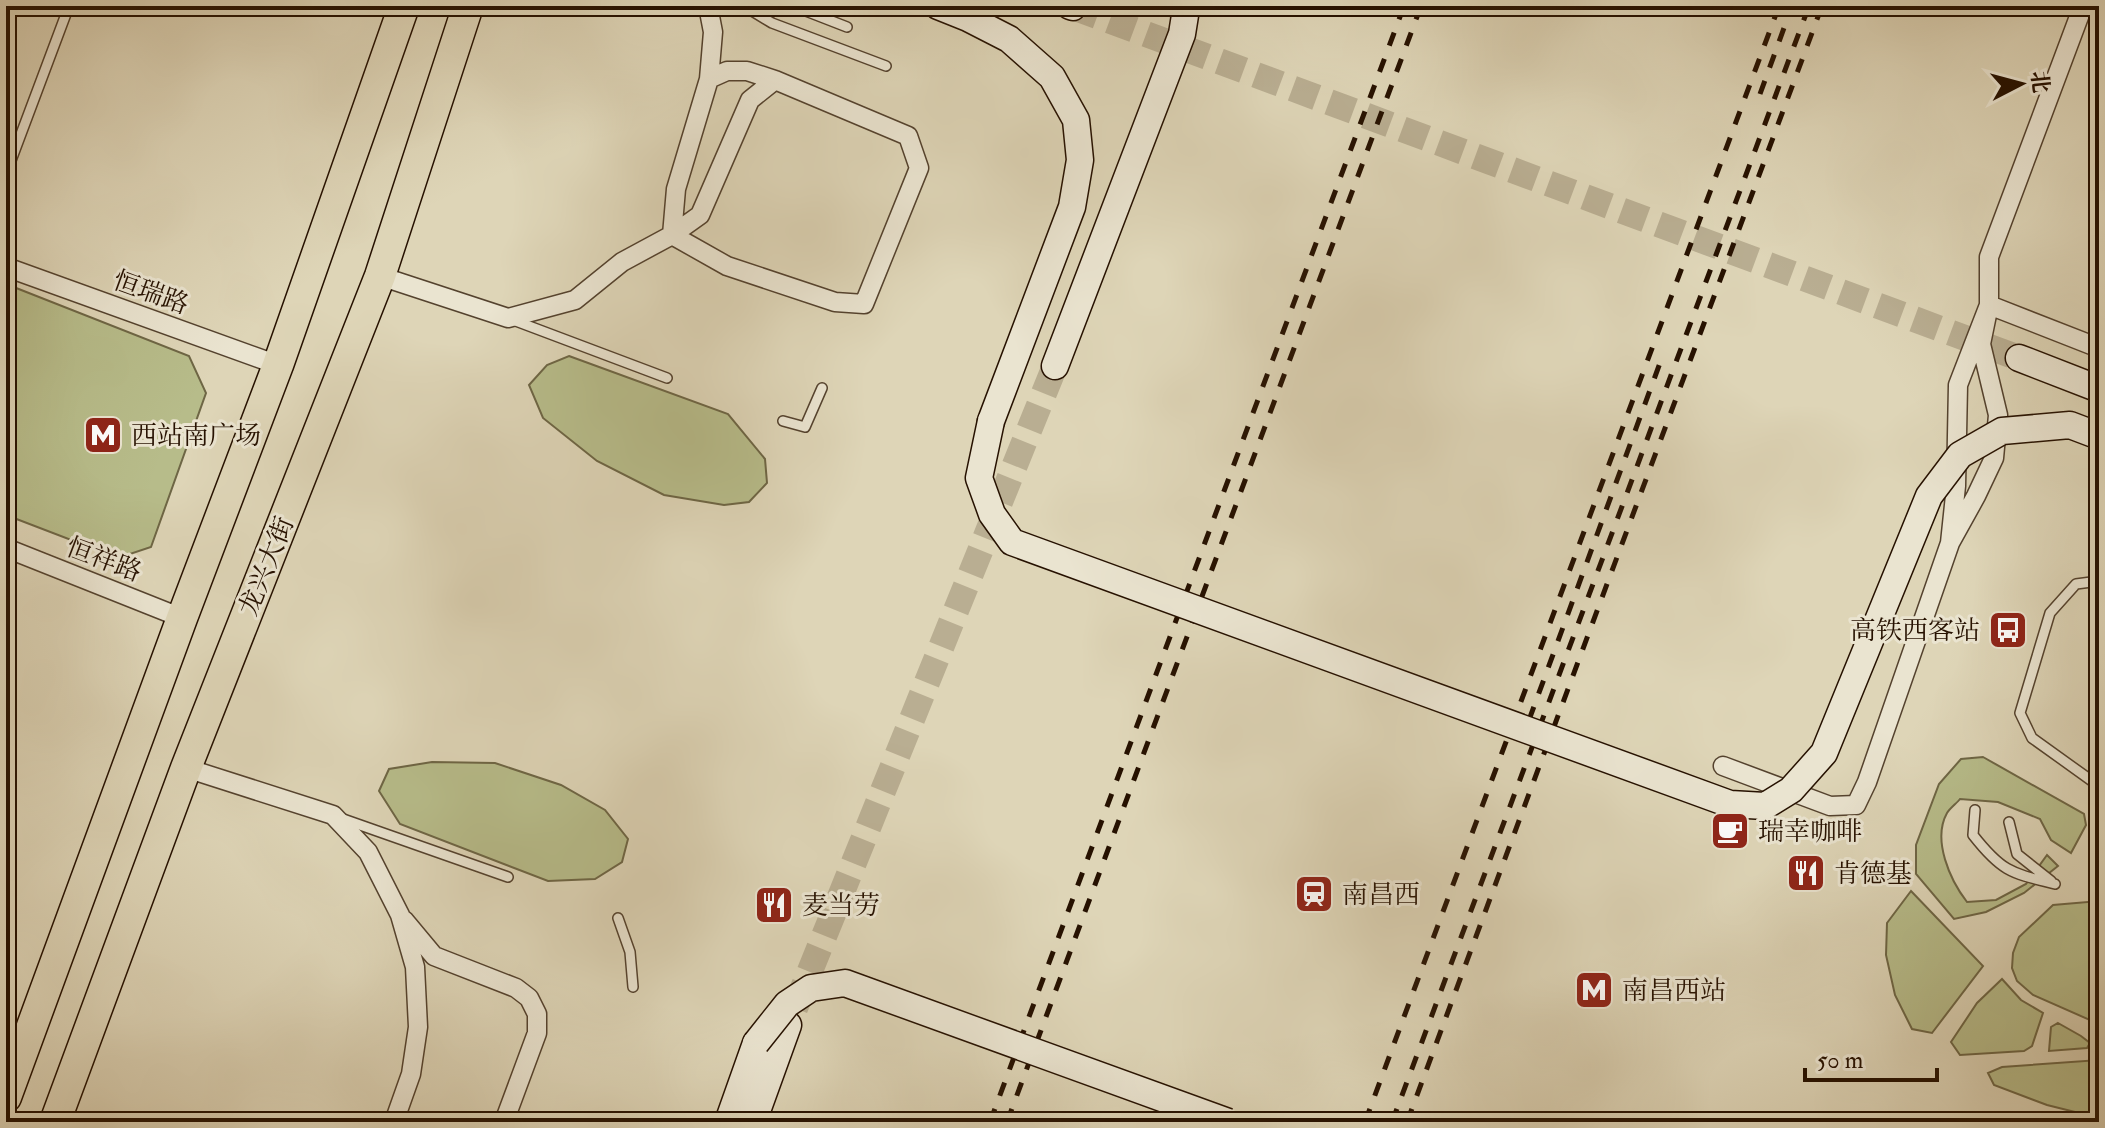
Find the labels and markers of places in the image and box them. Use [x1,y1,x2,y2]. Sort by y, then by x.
metro station icon: 西站南广场 [82,414,124,456]
place label: 西站南广场 [131,420,261,452]
bus stop icon: 高铁西客站 [1987,609,2029,651]
place label: 高铁西客站 [1850,615,1980,647]
cafe icon: 瑞幸咖啡 [1709,810,1751,852]
place label: 瑞幸咖啡 [1758,816,1862,848]
restaurant icon: 肯德基 [1785,852,1827,894]
place label: 肯德基 [1834,858,1912,890]
station icon: 南昌西 [1293,873,1335,915]
place label: 南昌西 [1342,879,1420,911]
restaurant icon: 麦当劳 [753,884,795,926]
place label: 麦当劳 [802,890,880,922]
metro station icon: 南昌西站 [1573,969,1615,1011]
place label: 南昌西站 [1622,975,1726,1007]

